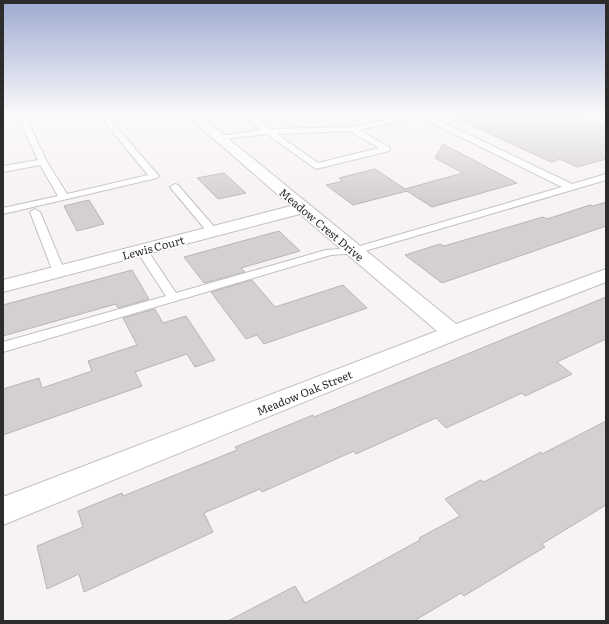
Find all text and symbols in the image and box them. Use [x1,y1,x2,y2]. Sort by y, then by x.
street label: Meadow Crest Drive [276,184,368,264]
street label: Lewis Court [120,231,186,263]
street label: Meadow Oak Street [254,365,355,418]

